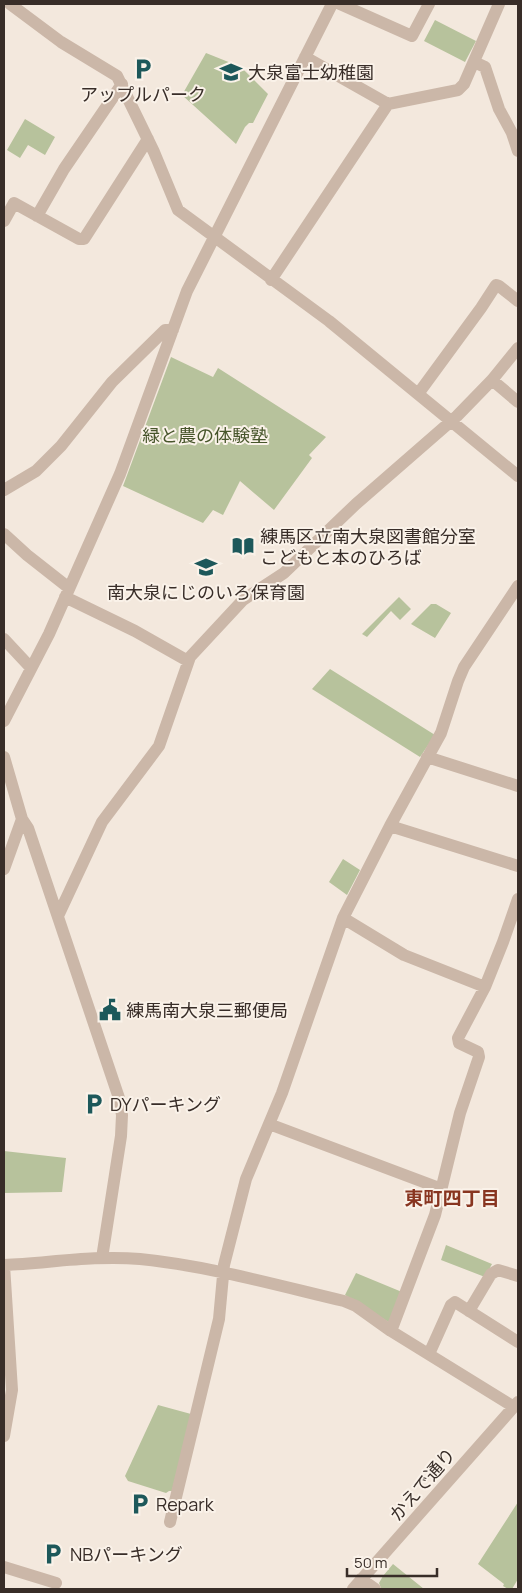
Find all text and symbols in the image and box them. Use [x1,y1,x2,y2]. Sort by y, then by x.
parking icon: アップルパーク [130,56,156,82]
school or university icon: 大泉富士幼稚園 [218,59,244,85]
place label: 大泉富士幼稚園 [248,60,374,84]
place label: アップルパーク [80,82,206,106]
park label: 緑と農の体験塾 [142,423,268,447]
place label: 練馬区立南大泉図書館分室 こどもと本のひろば [260,524,476,569]
library icon: 練馬区立南大泉図書館分室 こどもと本のひろば [230,533,256,559]
school or university icon: 南大泉にじのいろ保育園 [193,554,219,580]
place label: 南大泉にじのいろ保育園 [107,580,305,604]
public building icon: 練馬南大泉三郵便局 [97,997,123,1023]
place label: 練馬南大泉三郵便局 [126,998,288,1022]
parking icon: DYパーキング [81,1091,107,1117]
place label: DYパーキング [110,1092,221,1116]
district label: 東町四丁目 [404,1185,500,1211]
street label: かえで通り [384,1442,460,1526]
parking icon: Repark [127,1491,153,1517]
place label: Repark [156,1492,215,1516]
parking icon: NBパーキング [40,1541,66,1567]
place label: NBパーキング [70,1542,183,1566]
scale bar [347,1546,437,1578]
text: 50 m [354,1552,388,1573]

